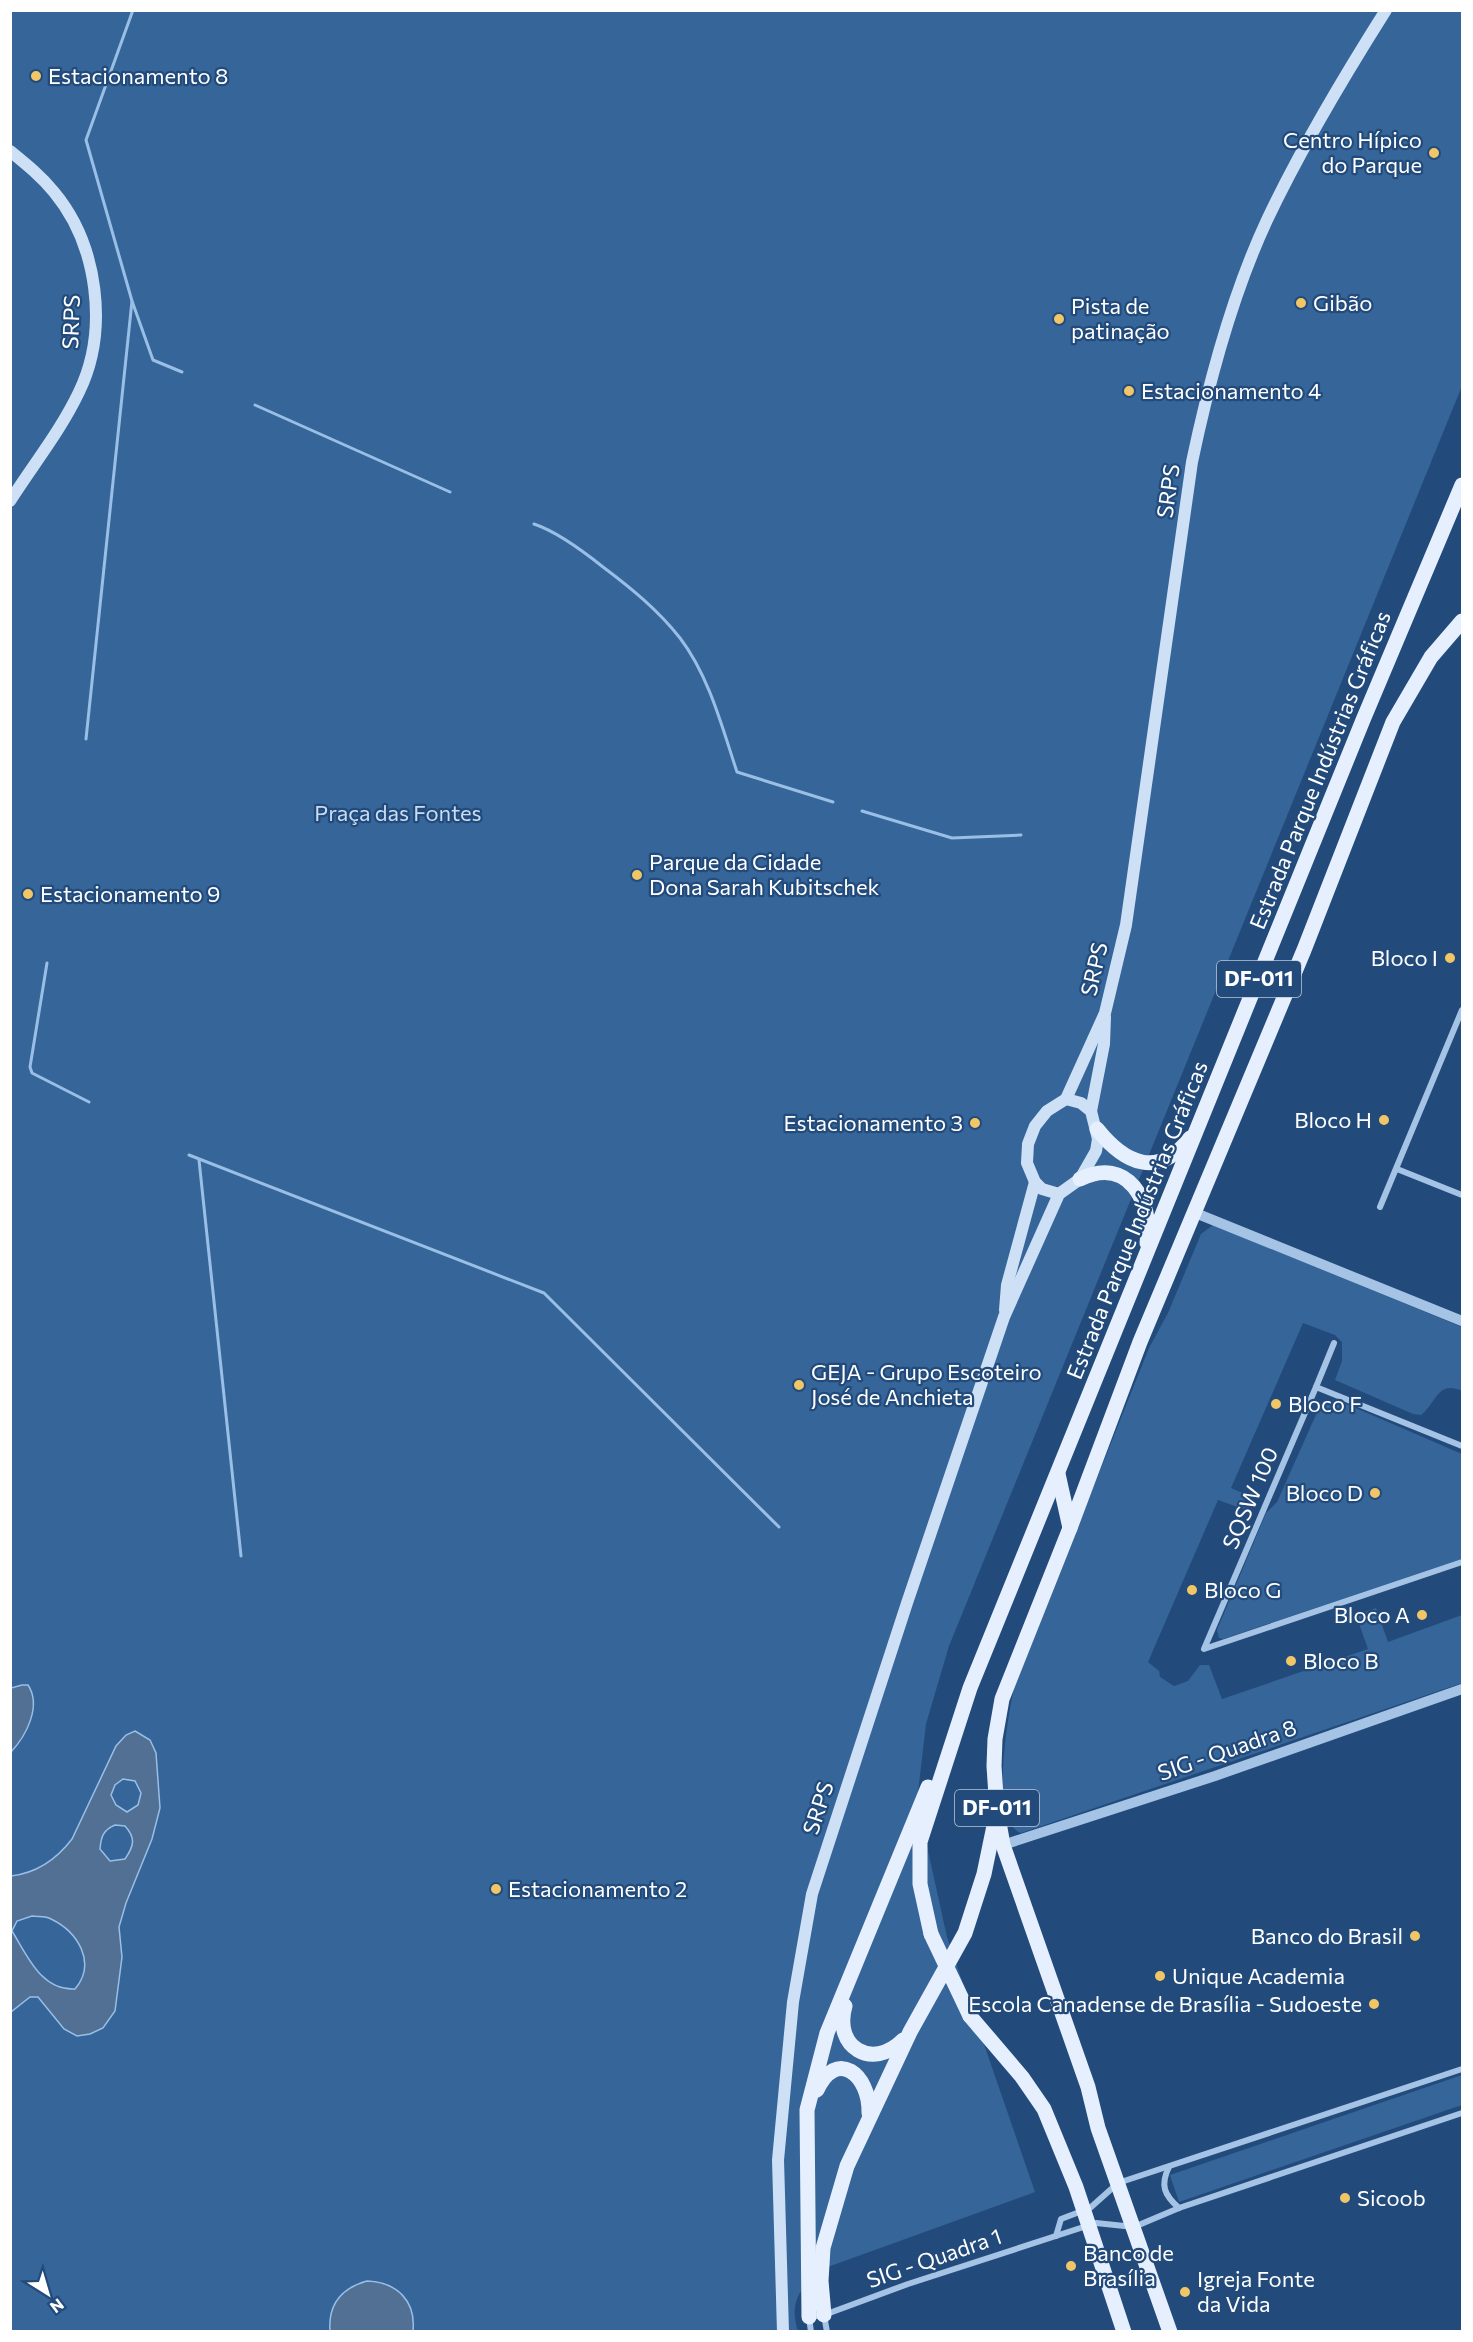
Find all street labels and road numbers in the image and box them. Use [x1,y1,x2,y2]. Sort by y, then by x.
street label: SRPS [56,294,85,350]
street label: SRPS [1150,462,1185,520]
street label: Estrada Parque Indústrias Gráficas [1243,607,1396,933]
street label: SRPS [1074,939,1113,998]
road number: DF-011 [1217,961,1301,997]
street label: Estrada Parque Indústrias Gráficas [1060,1057,1213,1383]
street label: SQSW 100 [1216,1443,1283,1553]
street label: SIG - Quadra 8 [1154,1713,1300,1786]
street label: SRPS [796,1778,839,1838]
road number: DF-011 [955,1790,1039,1826]
street label: SIG - Quadra 1 [863,2222,1005,2293]

